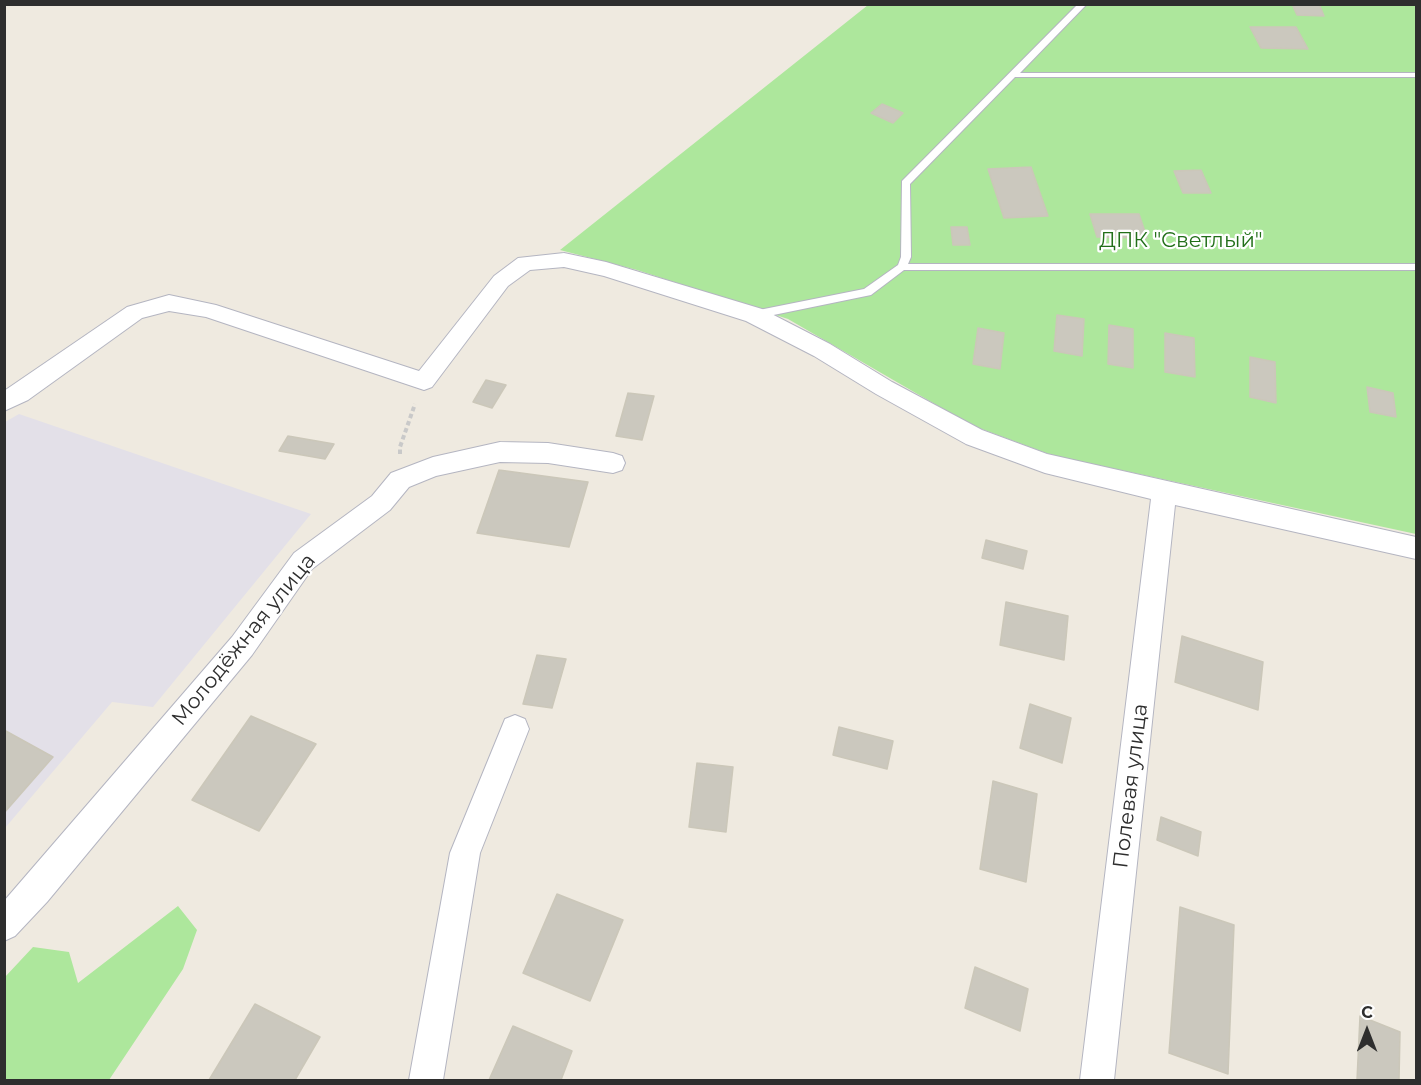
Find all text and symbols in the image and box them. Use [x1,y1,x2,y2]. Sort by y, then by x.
park label: ДПК "Светлый" [1099,228,1263,254]
street label: Молодёжная улица [167,549,321,731]
street label: Полевая улица [1108,702,1154,870]
north arrow [1337,1001,1397,1061]
text: С [1361,1003,1373,1022]

